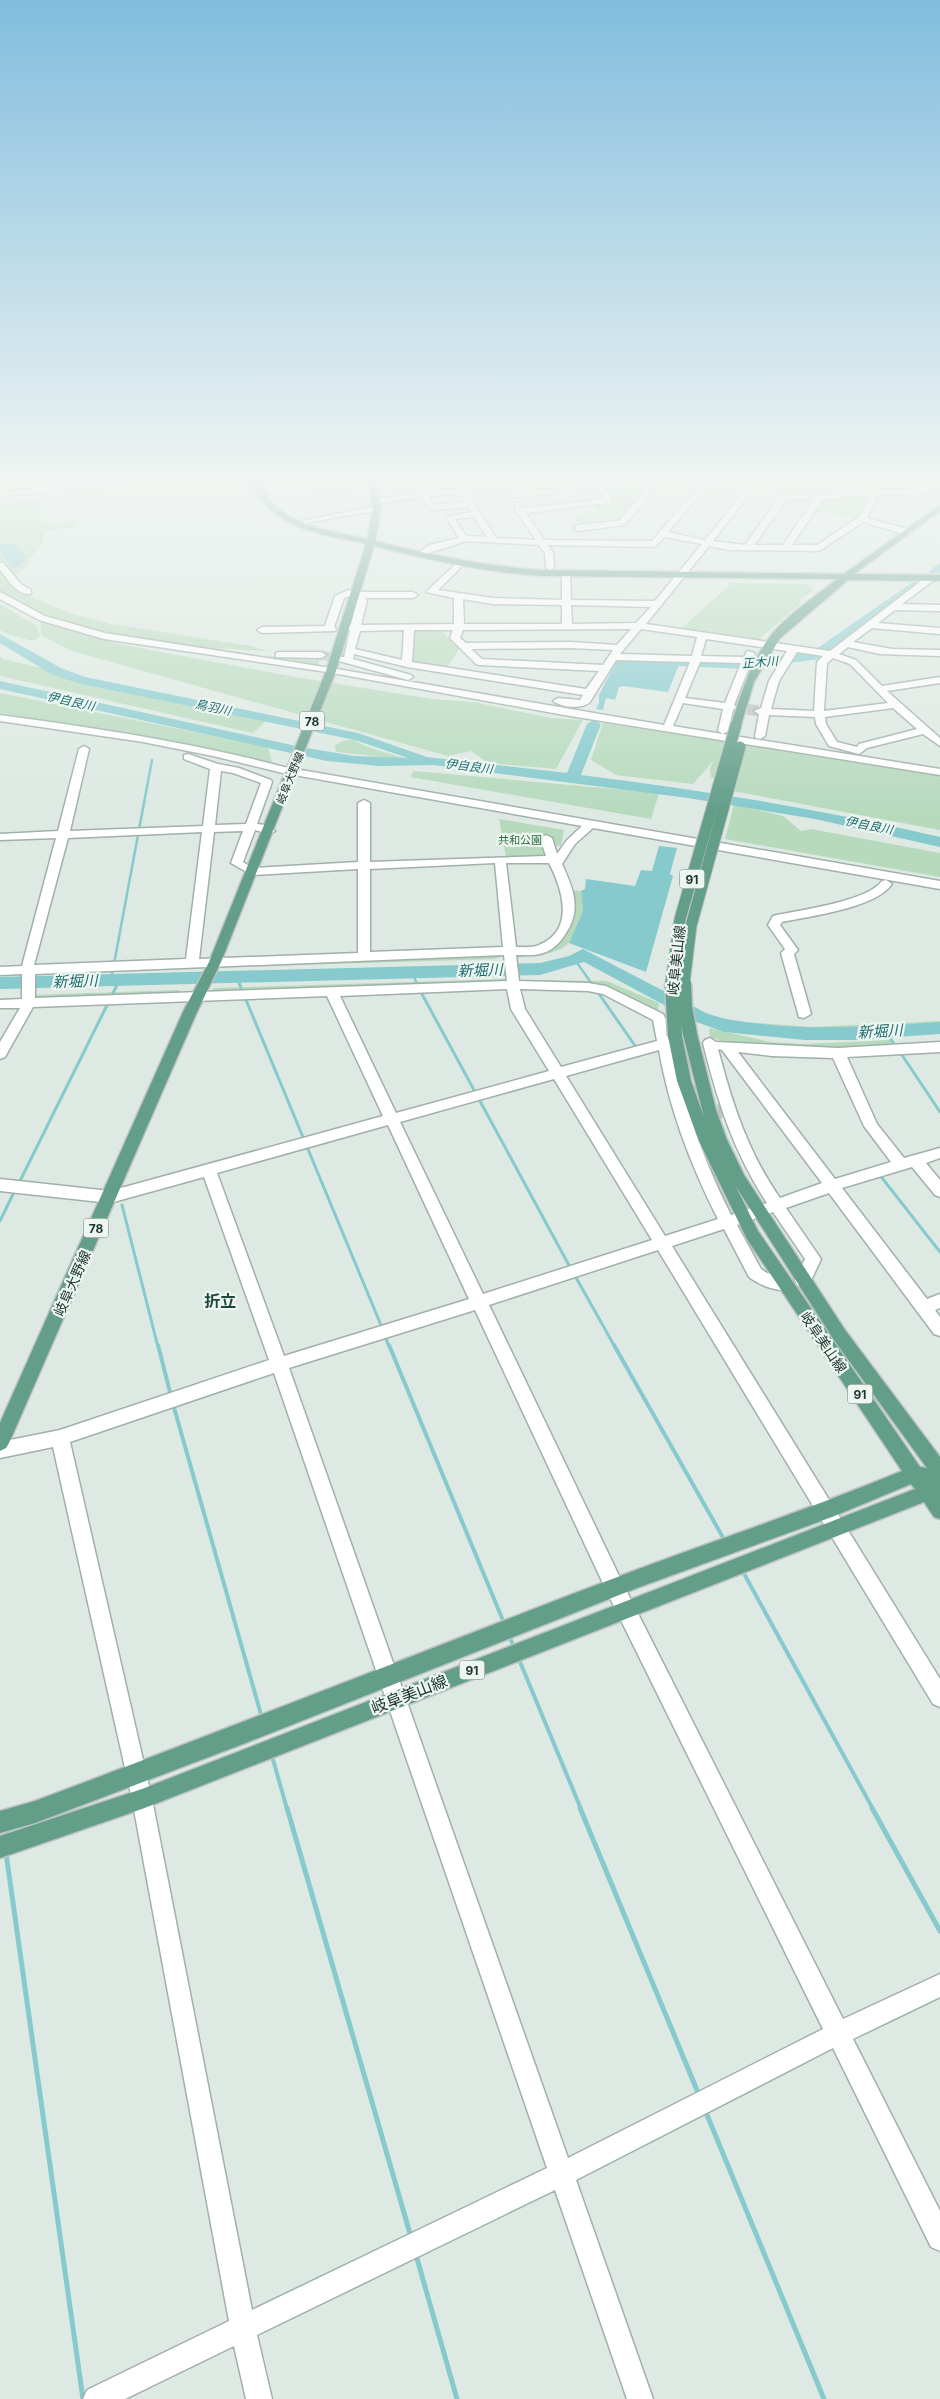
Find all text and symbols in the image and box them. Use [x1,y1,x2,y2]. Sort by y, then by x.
water label: 正木川 [742,653,780,671]
water label: 伊自良川 [46,688,98,714]
water label: 鳥羽川 [194,696,234,718]
road number: 78 [300,711,324,730]
street label: 岐阜大野線 [273,750,307,806]
water label: 伊自良川 [444,756,496,777]
water label: 伊自良川 [844,813,896,837]
park label: 共和公園 [498,833,542,847]
road number: 91 [680,870,704,889]
street label: 岐阜美山線 [664,924,688,996]
water label: 新堀川 [457,960,505,980]
water label: 新堀川 [52,971,100,991]
water label: 新堀川 [857,1020,905,1042]
road number: 78 [84,1218,108,1238]
street label: 岐阜大野線 [50,1248,94,1318]
district label: 折立 [204,1291,236,1311]
street label: 岐阜美山線 [797,1308,851,1376]
road number: 91 [848,1385,872,1404]
road number: 91 [460,1660,484,1680]
street label: 岐阜美山線 [368,1670,450,1718]

